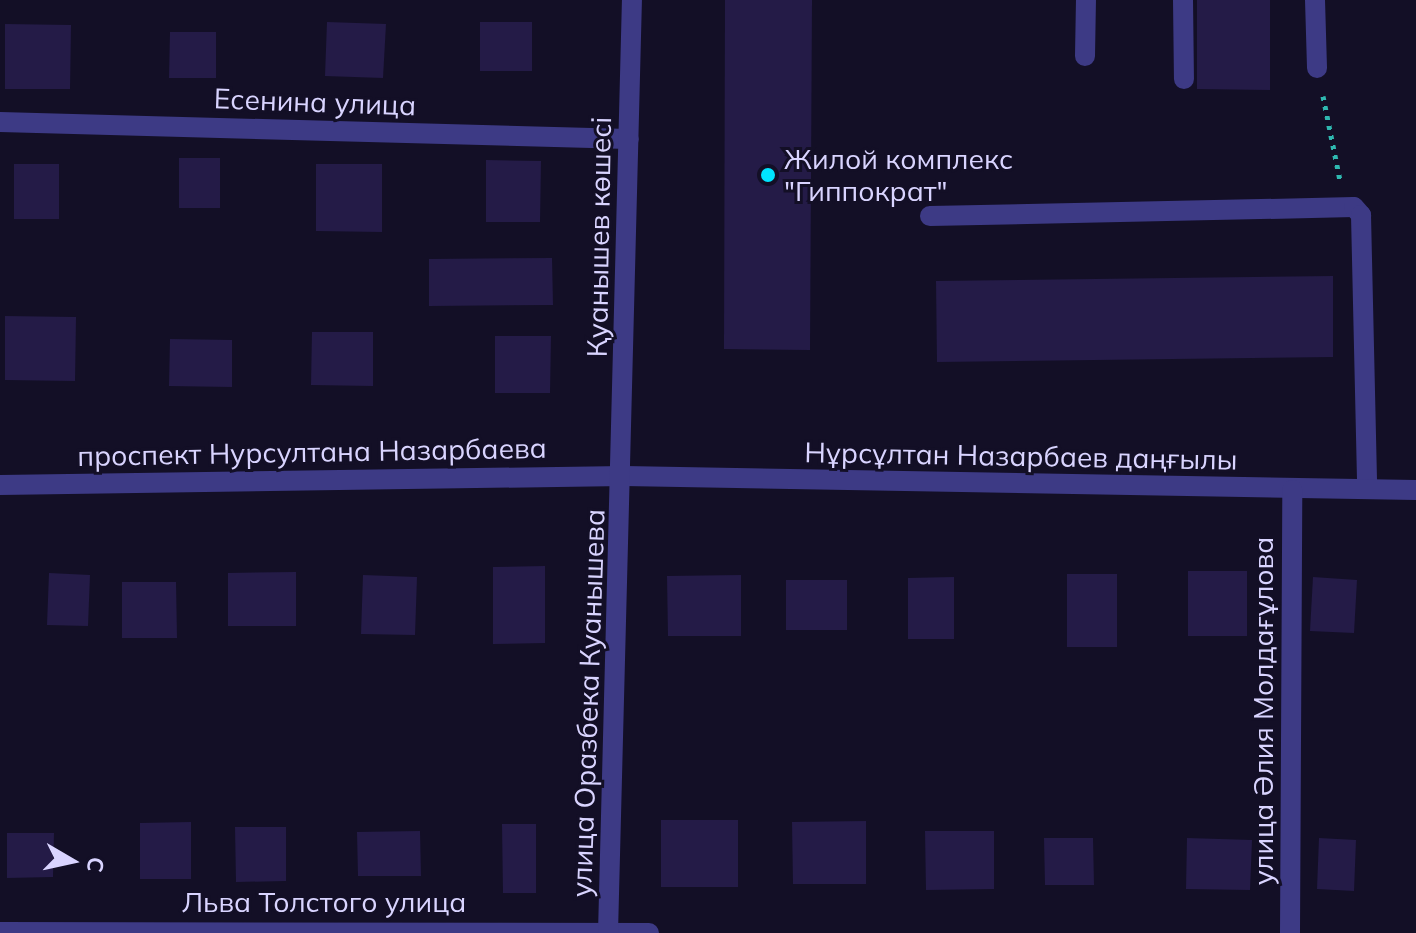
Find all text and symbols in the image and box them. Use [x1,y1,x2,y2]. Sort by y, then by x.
street label: Есенина улица [213,82,417,122]
street label: Қуанышев көшесі [580,116,618,358]
place label: Жилой комплекс "Гиппократ" [784,142,1013,208]
marker: Жилой комплекс "Гиппократ" [759,166,777,184]
street label: проспект Нурсултана Назарбаева [77,431,547,473]
street label: Нұрсұлтан Назарбаев даңғылы [804,435,1238,477]
street label: улица Оразбека Куанышева [564,508,612,898]
street label: улица Әлия Молдағұлова [1246,537,1280,885]
north arrow [32,821,112,901]
text: С [81,855,111,874]
street label: Льва Толстого улица [182,885,466,919]

